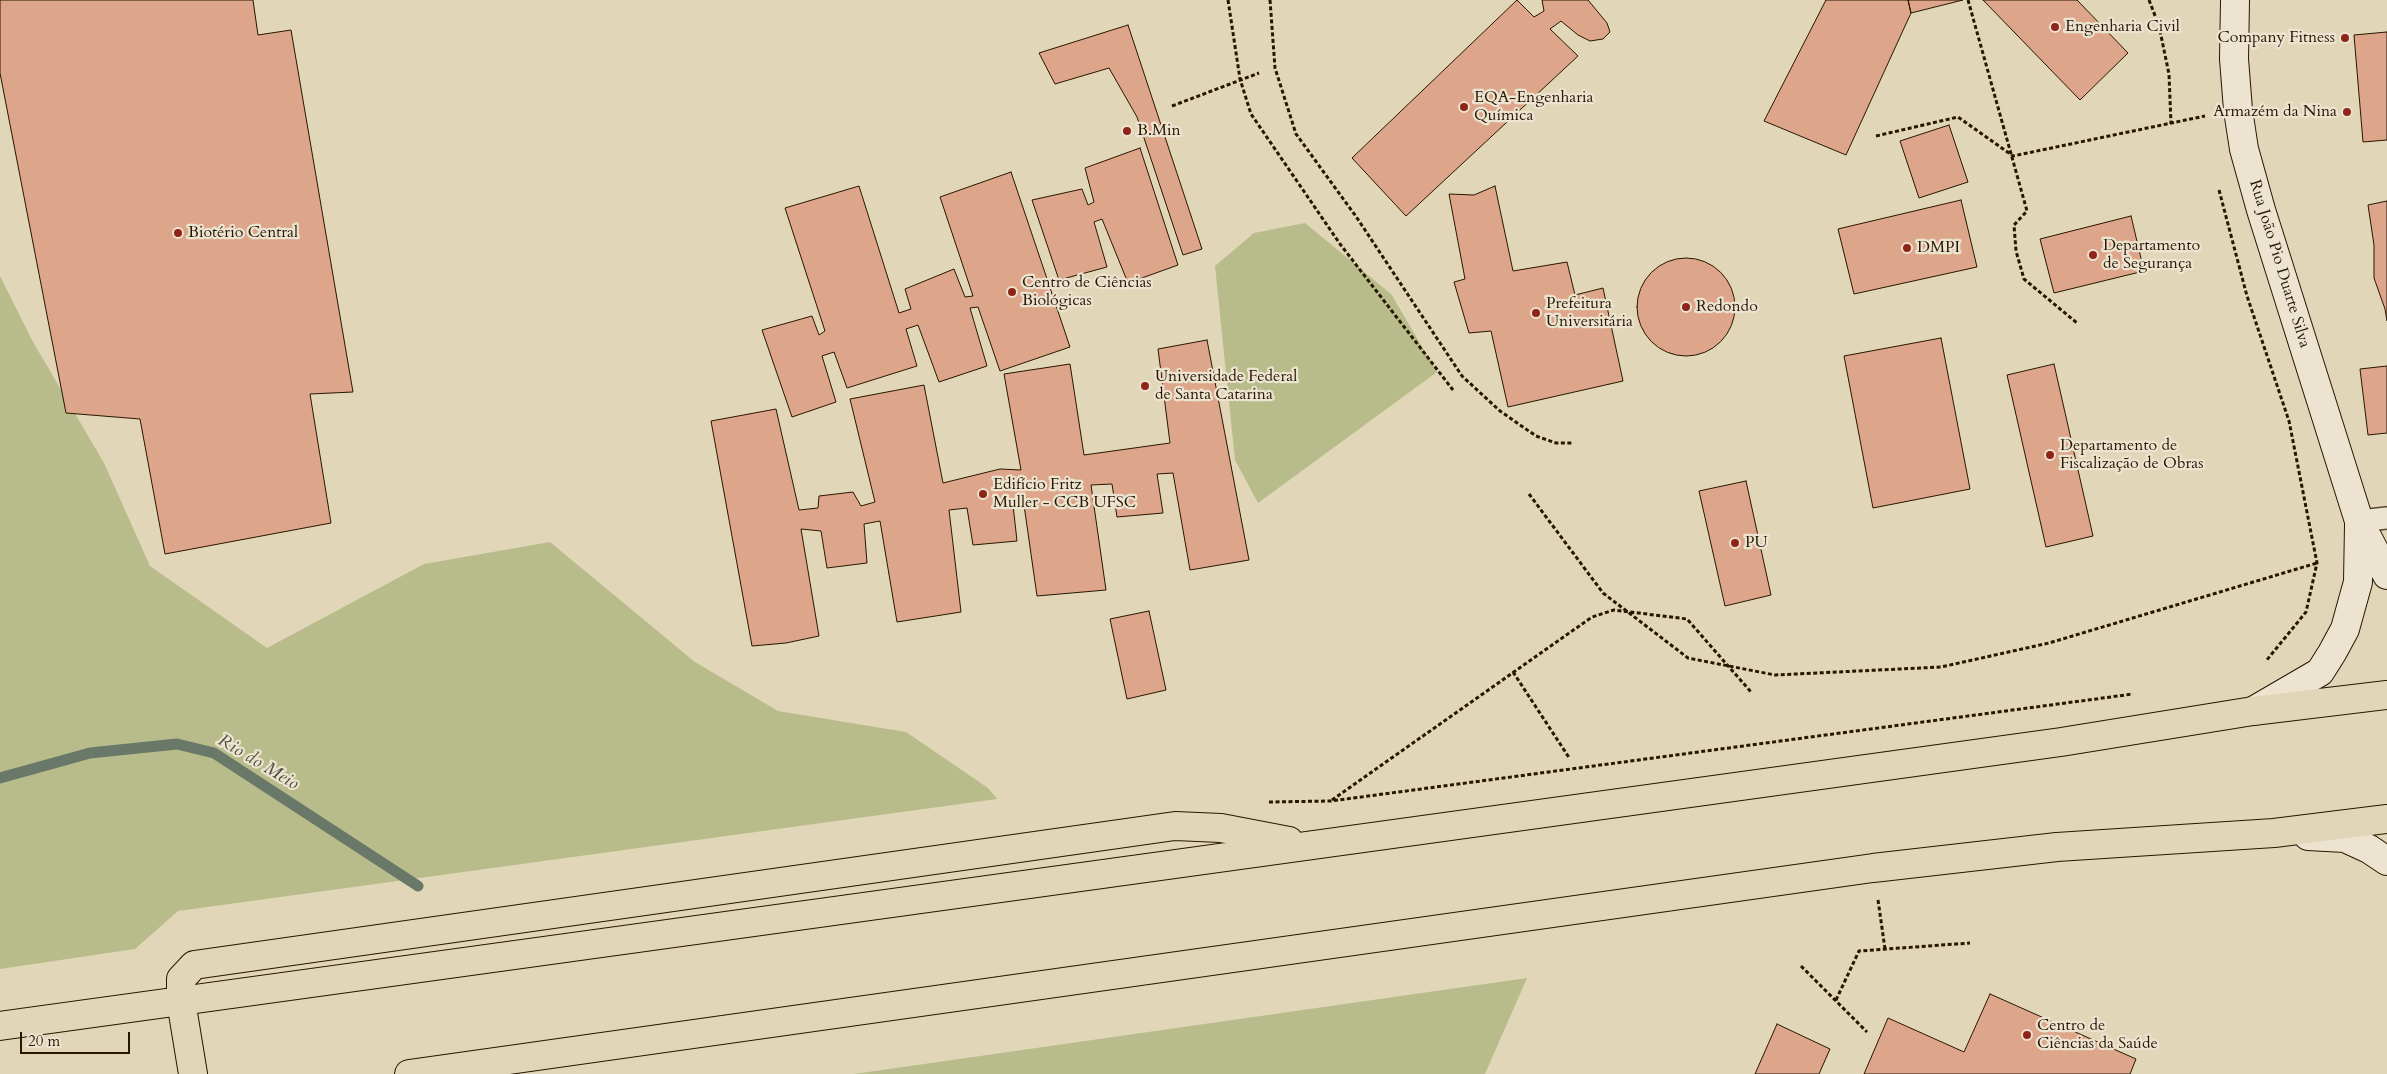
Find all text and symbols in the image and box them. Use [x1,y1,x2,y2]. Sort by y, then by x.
place label: Engenharia Civil [2065,17,2180,37]
marker: Engenharia Civil [2049,21,2061,33]
place label: Company Fitness [2218,28,2335,48]
marker: Company Fitness [2339,32,2351,44]
place label: EQA-Engenharia Química [1474,88,1593,126]
marker: EQA-Engenharia Química [1458,101,1470,113]
place label: Armazém da Nina [2213,102,2337,122]
marker: Armazém da Nina [2341,106,2353,118]
place label: B.Min [1137,121,1181,141]
marker: B.Min [1121,125,1133,137]
street label: Rua João Pio Duarte Silva [2244,178,2314,350]
place label: Biotério Central [188,223,298,243]
marker: Biotério Central [172,227,184,239]
place label: Departamento de Segurança [2103,236,2200,274]
place label: DMPI [1917,238,1960,258]
marker: DMPI [1901,242,1913,254]
marker: Departamento de Segurança [2087,249,2099,261]
place label: Centro de Ciências Biológicas [1022,273,1152,311]
marker: Centro de Ciências Biológicas [1006,286,1018,298]
place label: Prefeitura Universitária [1546,294,1633,332]
place label: Redondo [1696,297,1758,317]
marker: Redondo [1680,301,1692,313]
marker: Prefeitura Universitária [1530,307,1542,319]
place label: Universidade Federal de Santa Catarina [1155,367,1297,405]
marker: Universidade Federal de Santa Catarina [1139,380,1151,392]
place label: Departamento de Fiscalização de Obras [2060,436,2204,474]
marker: Departamento de Fiscalização de Obras [2044,449,2056,461]
place label: Edifício Fritz Muller - CCB UFSC [993,475,1136,513]
marker: Edifício Fritz Muller - CCB UFSC [977,488,989,500]
place label: PU [1745,533,1768,553]
marker: PU [1729,537,1741,549]
water label: Rio do Meio [214,730,302,796]
place label: Centro de Ciências da Saúde [2037,1016,2158,1054]
scale bar [22,1022,132,1054]
marker: Centro de Ciências da Saúde [2021,1029,2033,1041]
text: 20 m [28,1031,60,1051]

